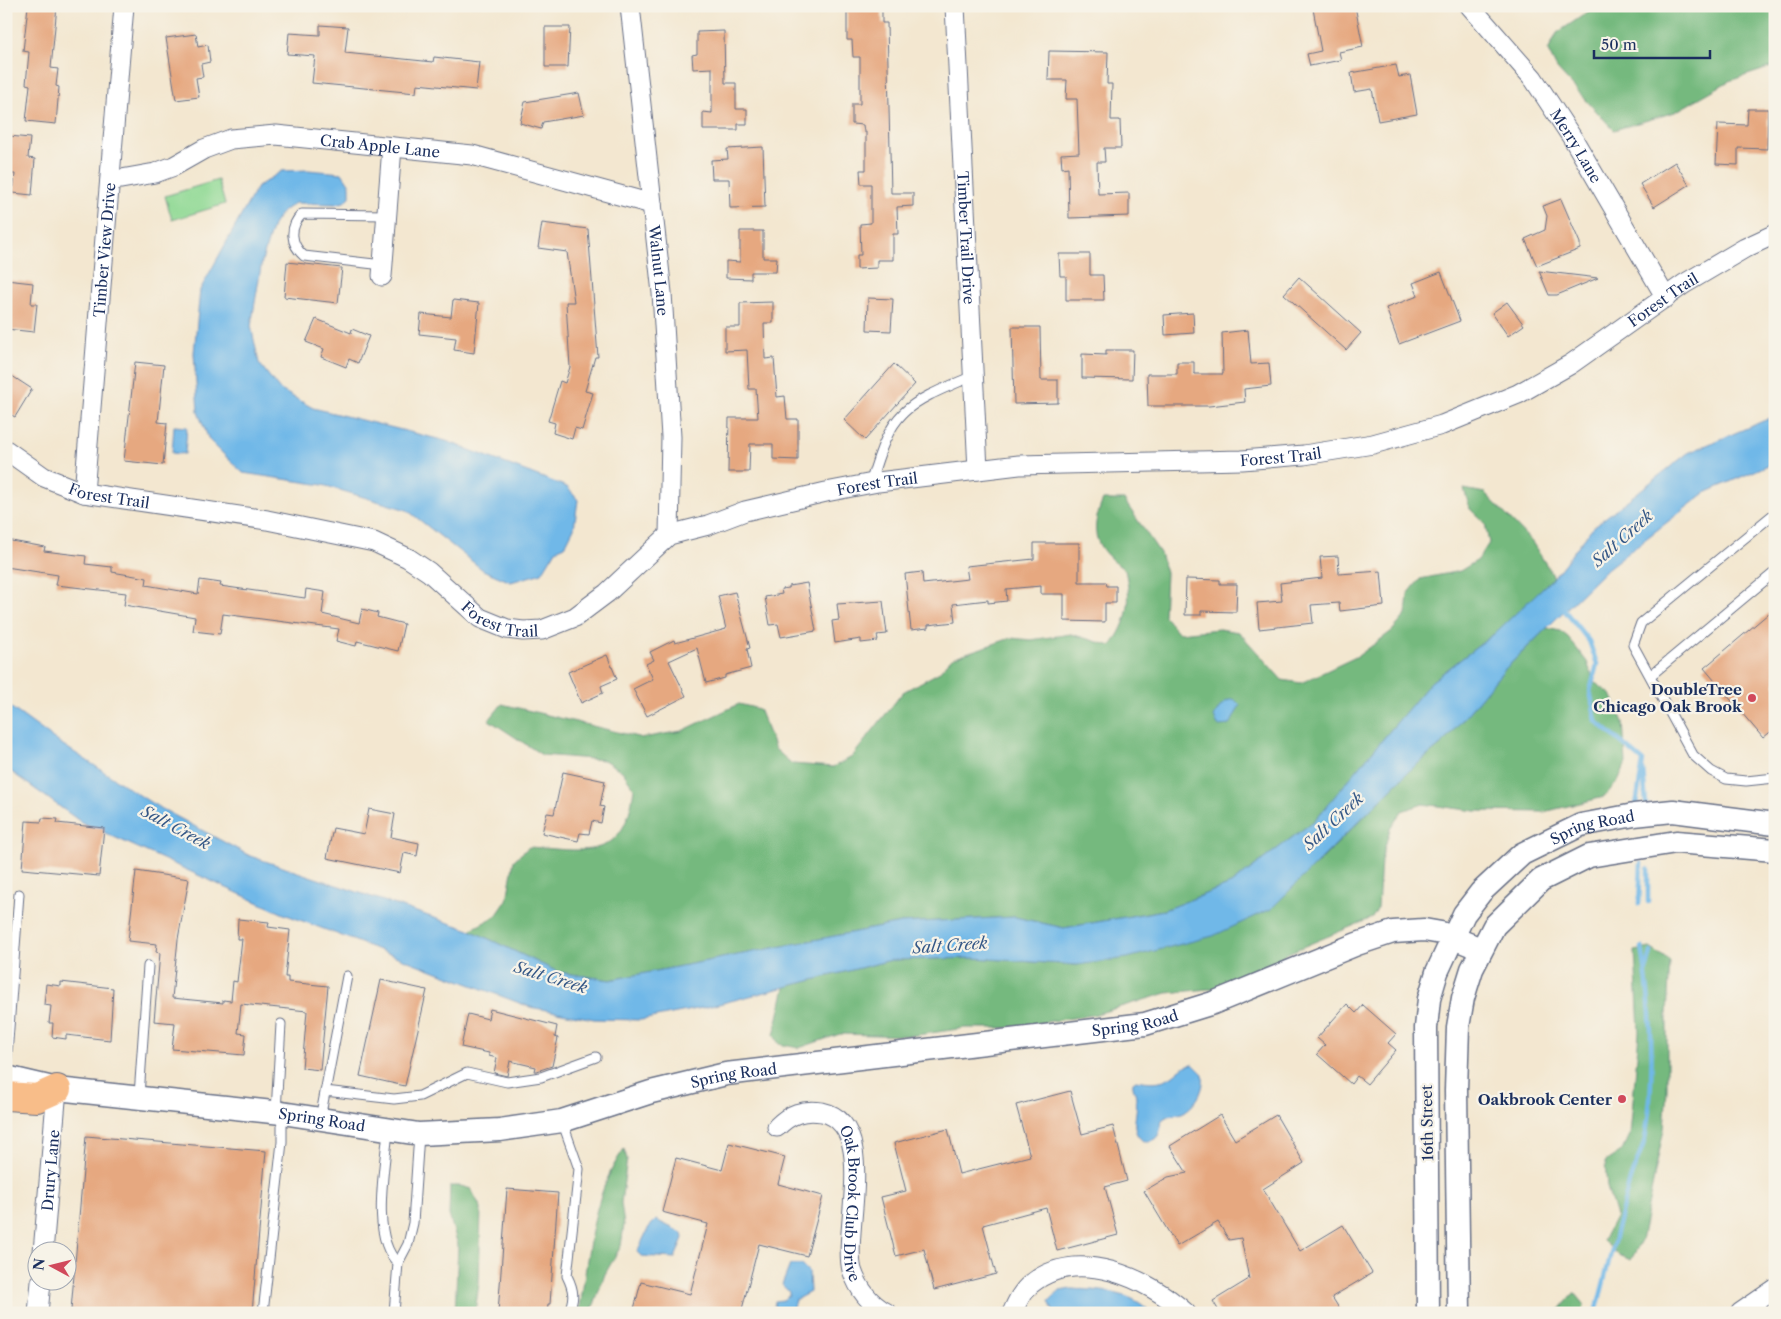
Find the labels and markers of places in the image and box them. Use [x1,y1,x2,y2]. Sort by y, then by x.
place label: DoubleTree Chicago Oak Brook [1593,680,1743,716]
marker: DoubleTree Chicago Oak Brook [1746,692,1758,704]
place label: Oakbrook Center [1478,1090,1613,1109]
marker: Oakbrook Center [1616,1093,1628,1105]

